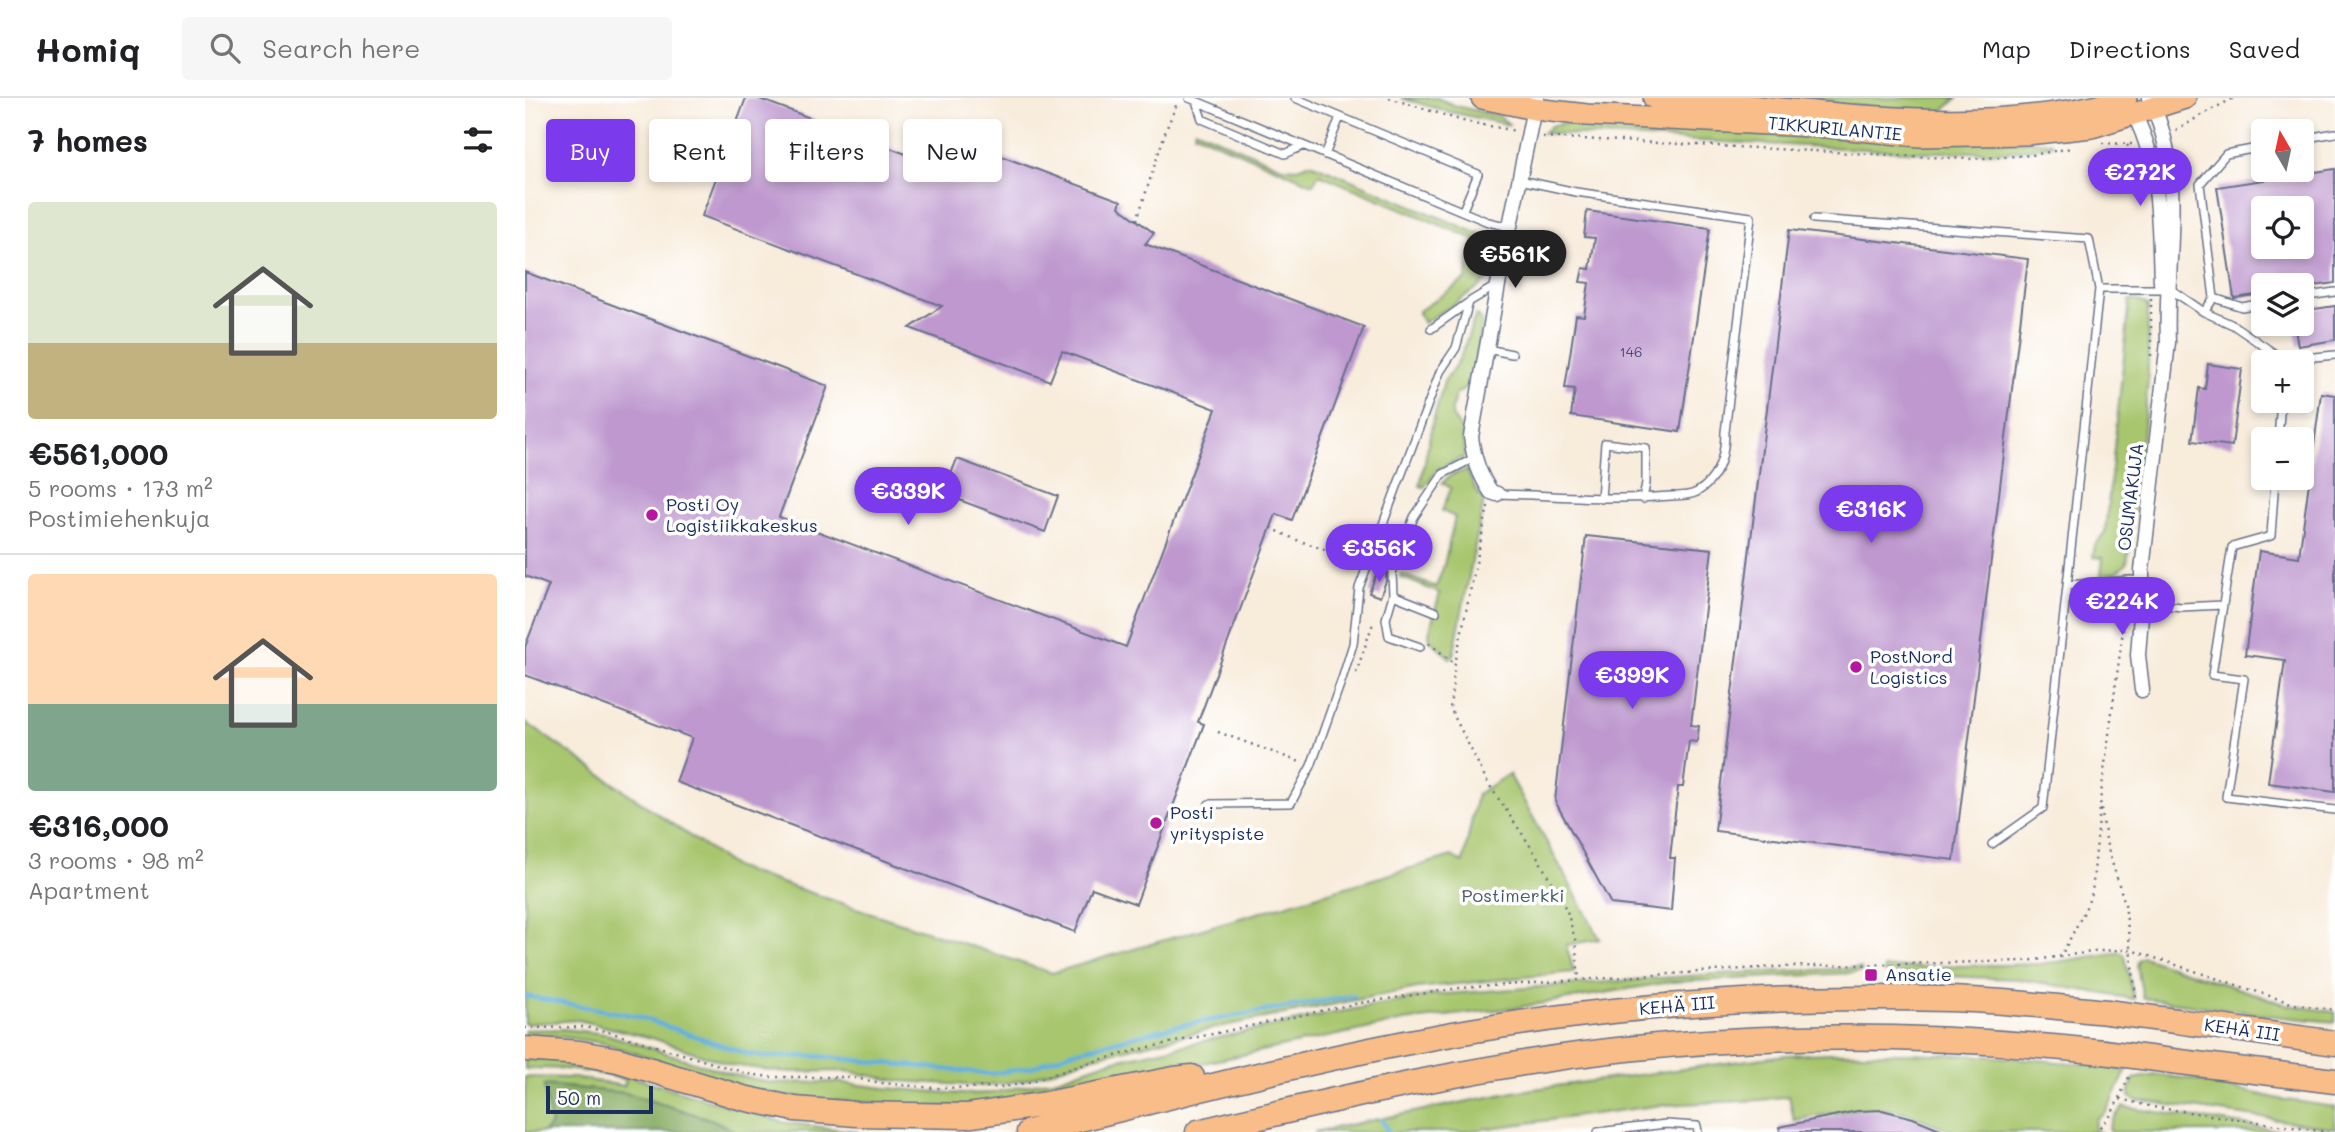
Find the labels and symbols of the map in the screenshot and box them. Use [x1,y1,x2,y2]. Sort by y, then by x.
street label: TIKKURILANTIE [1767,110,1903,146]
north arrow [2251,119,2313,182]
pin: €272K [2091,148,2189,208]
pin: €561K [1466,230,1564,290]
house number: 146 [1620,342,1642,361]
street label: OSUMAKUJA [2111,442,2149,552]
pin: €339K [859,468,957,527]
pin: €316K [1822,486,1920,545]
place label: Posti Oy Logistiikkakeskus [666,492,818,537]
marker: Posti Oy Logistiikkakeskus [644,507,660,523]
pin: €356K [1330,524,1428,584]
pin: €224K [2073,578,2171,637]
place label: PostNord Logistics [1870,644,1953,689]
pin: €399K [1583,652,1681,711]
marker: PostNord Logistics [1848,659,1864,675]
place label: Posti yrityspiste [1170,800,1264,845]
marker: Posti yrityspiste [1148,815,1164,831]
park label: Postimerkki [1462,883,1565,907]
place label: Ansatie [1885,962,1952,986]
marker: Ansatie [1863,967,1879,983]
street label: KEHÄ III [1638,990,1716,1020]
street label: KEHÄ III [2203,1012,2282,1046]
scale bar [546,1083,653,1115]

